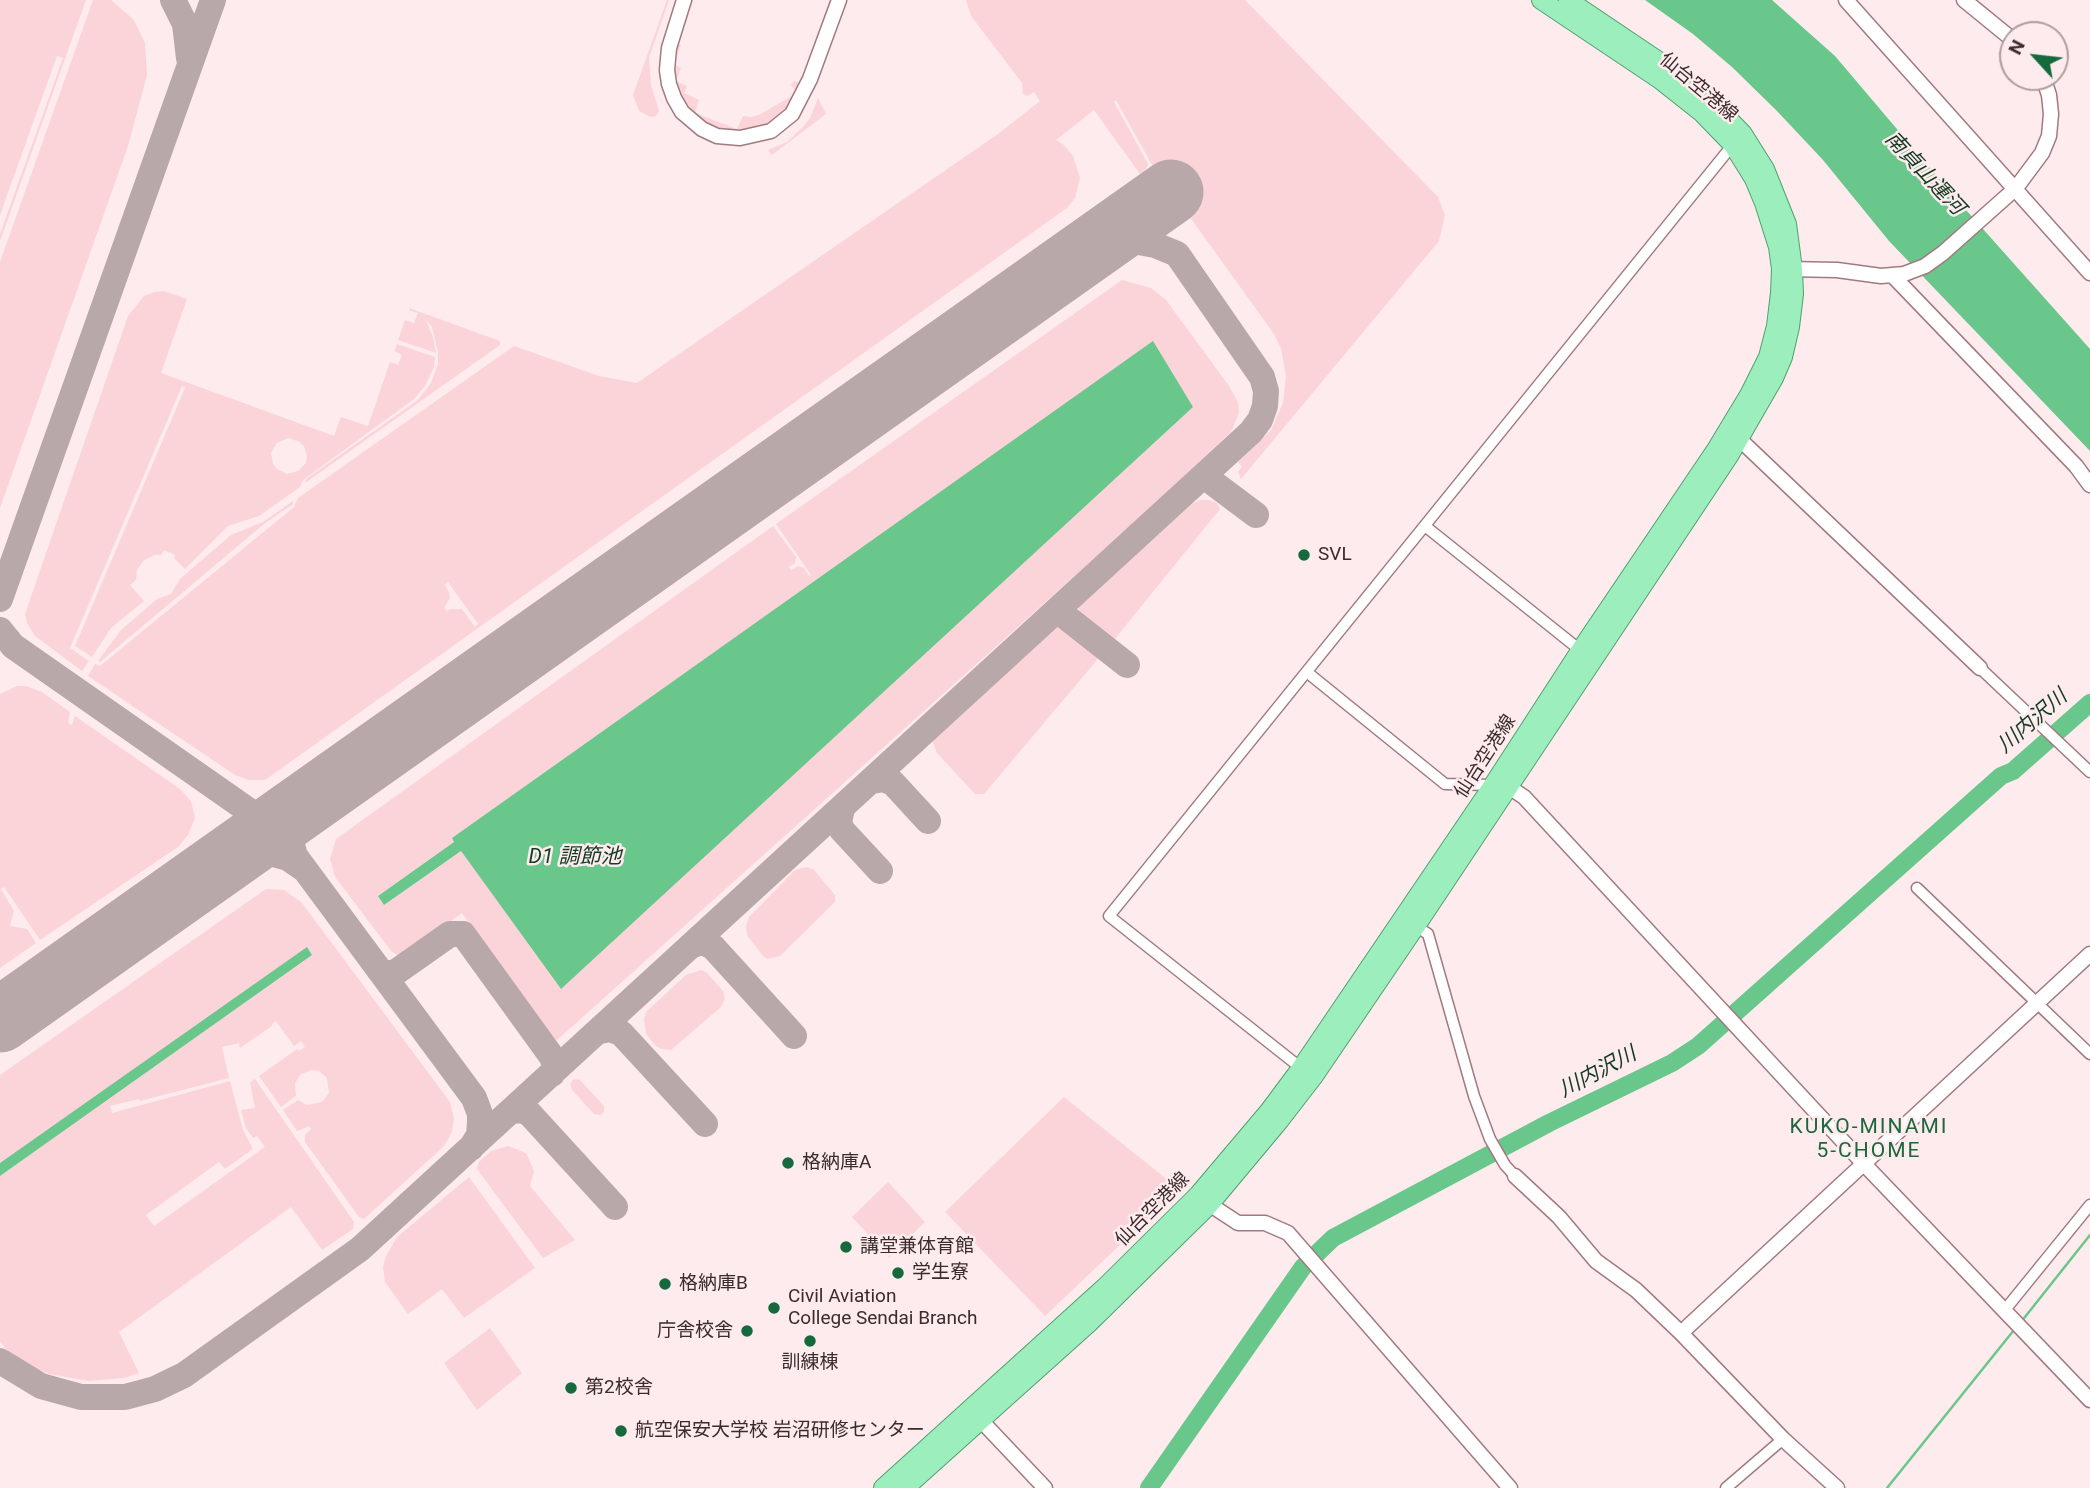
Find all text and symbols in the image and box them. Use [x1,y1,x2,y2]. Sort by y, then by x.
north arrow [1999,21,2069,91]
text: N [2003,36,2030,58]
street label: 仙台空港線 [1654,49,1742,127]
water label: 南貞山運河 [1879,127,1969,221]
place label: SVL [1318,544,1352,566]
marker: SVL [1296,547,1312,563]
water label: 川内沢川 [1993,685,2073,759]
street label: 仙台空港線 [1451,711,1521,803]
water label: D1 調節池 [529,845,621,871]
water label: 川内沢川 [1555,1042,1641,1104]
district label: KUKO-MINAMI 5-CHOME [1791,1115,1947,1165]
place label: 格納庫A [802,1152,871,1174]
marker: 格納庫A [780,1155,796,1171]
street label: 仙台空港線 [1111,1168,1195,1252]
place label: 講堂兼体育館 [860,1236,974,1258]
marker: 講堂兼体育館 [838,1239,854,1255]
place label: 学生寮 [912,1262,969,1284]
marker: 学生寮 [890,1265,906,1281]
place label: 格納庫B [679,1273,748,1295]
marker: 格納庫B [657,1276,673,1292]
place label: Civil Aviation College Sendai Branch [788,1286,977,1330]
marker: Civil Aviation College Sendai Branch [766,1300,782,1316]
place label: 庁舎校舎 [657,1320,733,1342]
marker: 庁舎校舎 [739,1323,755,1339]
marker: 訓練棟 [802,1333,818,1349]
place label: 訓練棟 [782,1352,838,1374]
place label: 第2校舎 [585,1377,653,1399]
marker: 第2校舎 [563,1380,579,1396]
place label: 航空保安大学校 岩沼研修センター [635,1420,925,1442]
marker: 航空保安大学校 岩沼研修センター [613,1423,629,1439]

